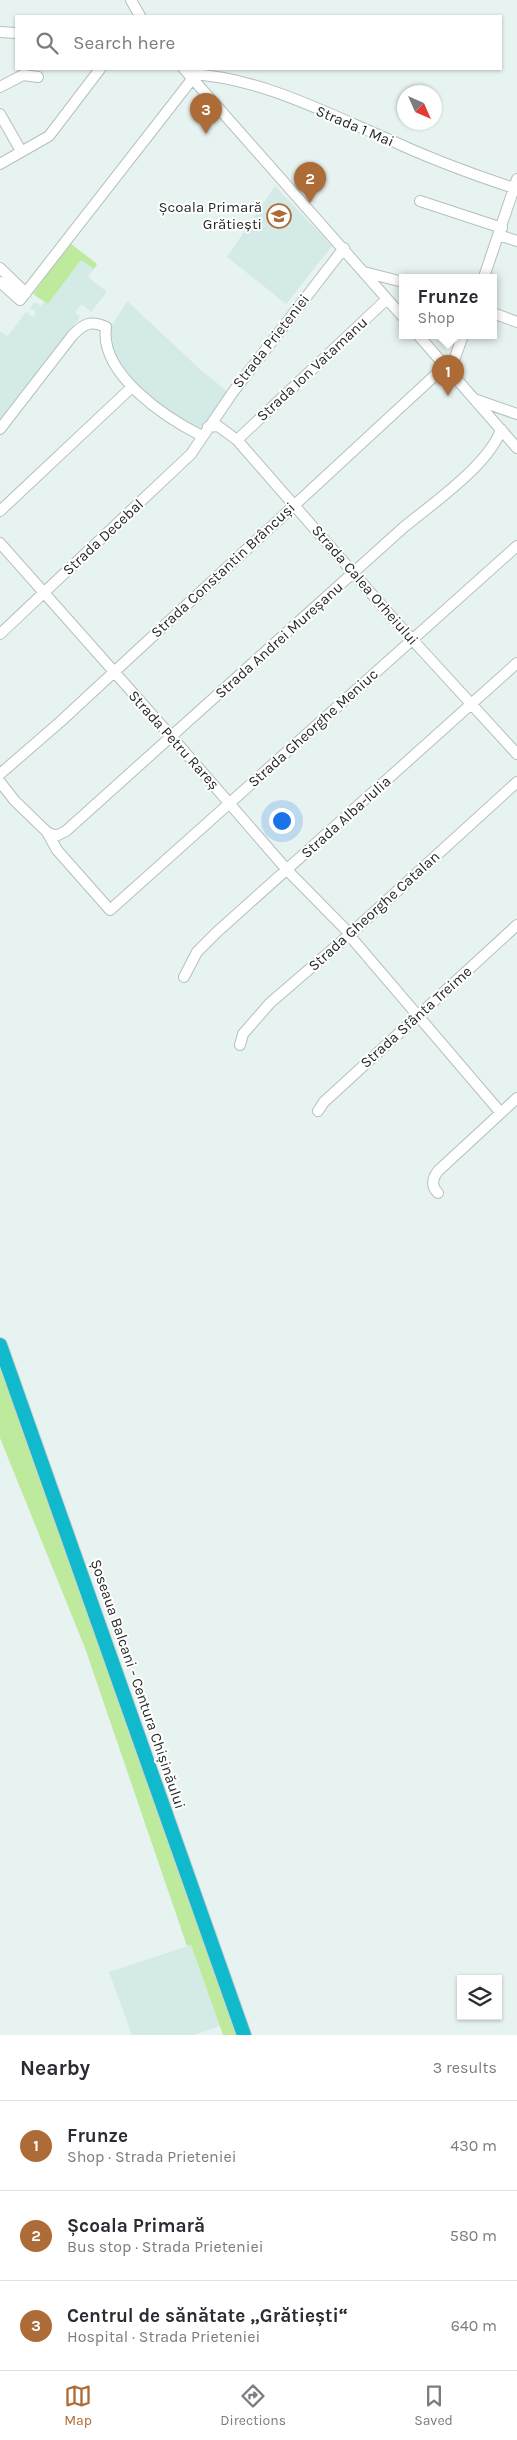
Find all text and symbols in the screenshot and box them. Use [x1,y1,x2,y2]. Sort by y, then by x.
search box [15,15,502,70]
icon: search [33,29,61,57]
text: Search here [73,32,175,54]
north arrow [397,85,442,130]
pin: 3 [190,93,222,134]
street label: Strada 1 Mai [313,101,397,151]
pin: 2 [294,162,326,203]
place label: Școala Primară Grătiești [159,198,262,233]
school or university icon: Școala Primară Grătiești [266,203,292,229]
popup [399,274,497,339]
text: Frunze [417,286,479,308]
street label: Strada Prieteniei [229,291,313,391]
text: Shop [417,308,455,327]
street label: Strada Ion Vatamanu [253,313,371,425]
pin: 1 [432,355,464,396]
street label: Strada Decebal [59,495,147,579]
street label: Strada Constantin Brâncuși [147,499,299,641]
street label: Strada Calea Orheiului [308,521,422,649]
street label: Strada Andrei Mureșanu [211,578,347,702]
street label: Strada Gheorghe Meniuc [244,665,382,791]
street label: Strada Petru Rareș [125,687,223,793]
street label: Strada Alba-Iulia [297,772,395,862]
your location [269,808,295,834]
street label: Strada Gheorghe Catalan [305,847,443,975]
street label: Strada Sfânta Treime [357,962,475,1072]
street label: Șoseaua Balcani - Centura Chișinăului [87,1557,189,1811]
map controls [457,1975,502,2020]
button: layers [457,1975,502,2020]
text: Nearby [20,2056,90,2080]
text: 3 results [433,2058,497,2077]
text: Frunze [67,2125,128,2147]
text: 1 [33,2136,39,2155]
text: 430 m [450,2136,497,2155]
text: Shop · Strada Prieteniei [67,2147,237,2166]
text: Școala Primară [67,2215,205,2237]
text: 2 [31,2226,41,2245]
text: 580 m [450,2226,497,2245]
text: Bus stop · Strada Prieteniei [67,2237,263,2256]
text: Centrul de sănătate „Grătiești“ [67,2305,348,2327]
text: 3 [31,2316,41,2335]
text: 640 m [451,2316,497,2335]
text: Hospital · Strada Prieteniei [67,2327,260,2346]
tab: Map [64,2382,92,2429]
tab: Directions [220,2382,286,2429]
tab: Saved [414,2382,453,2429]

